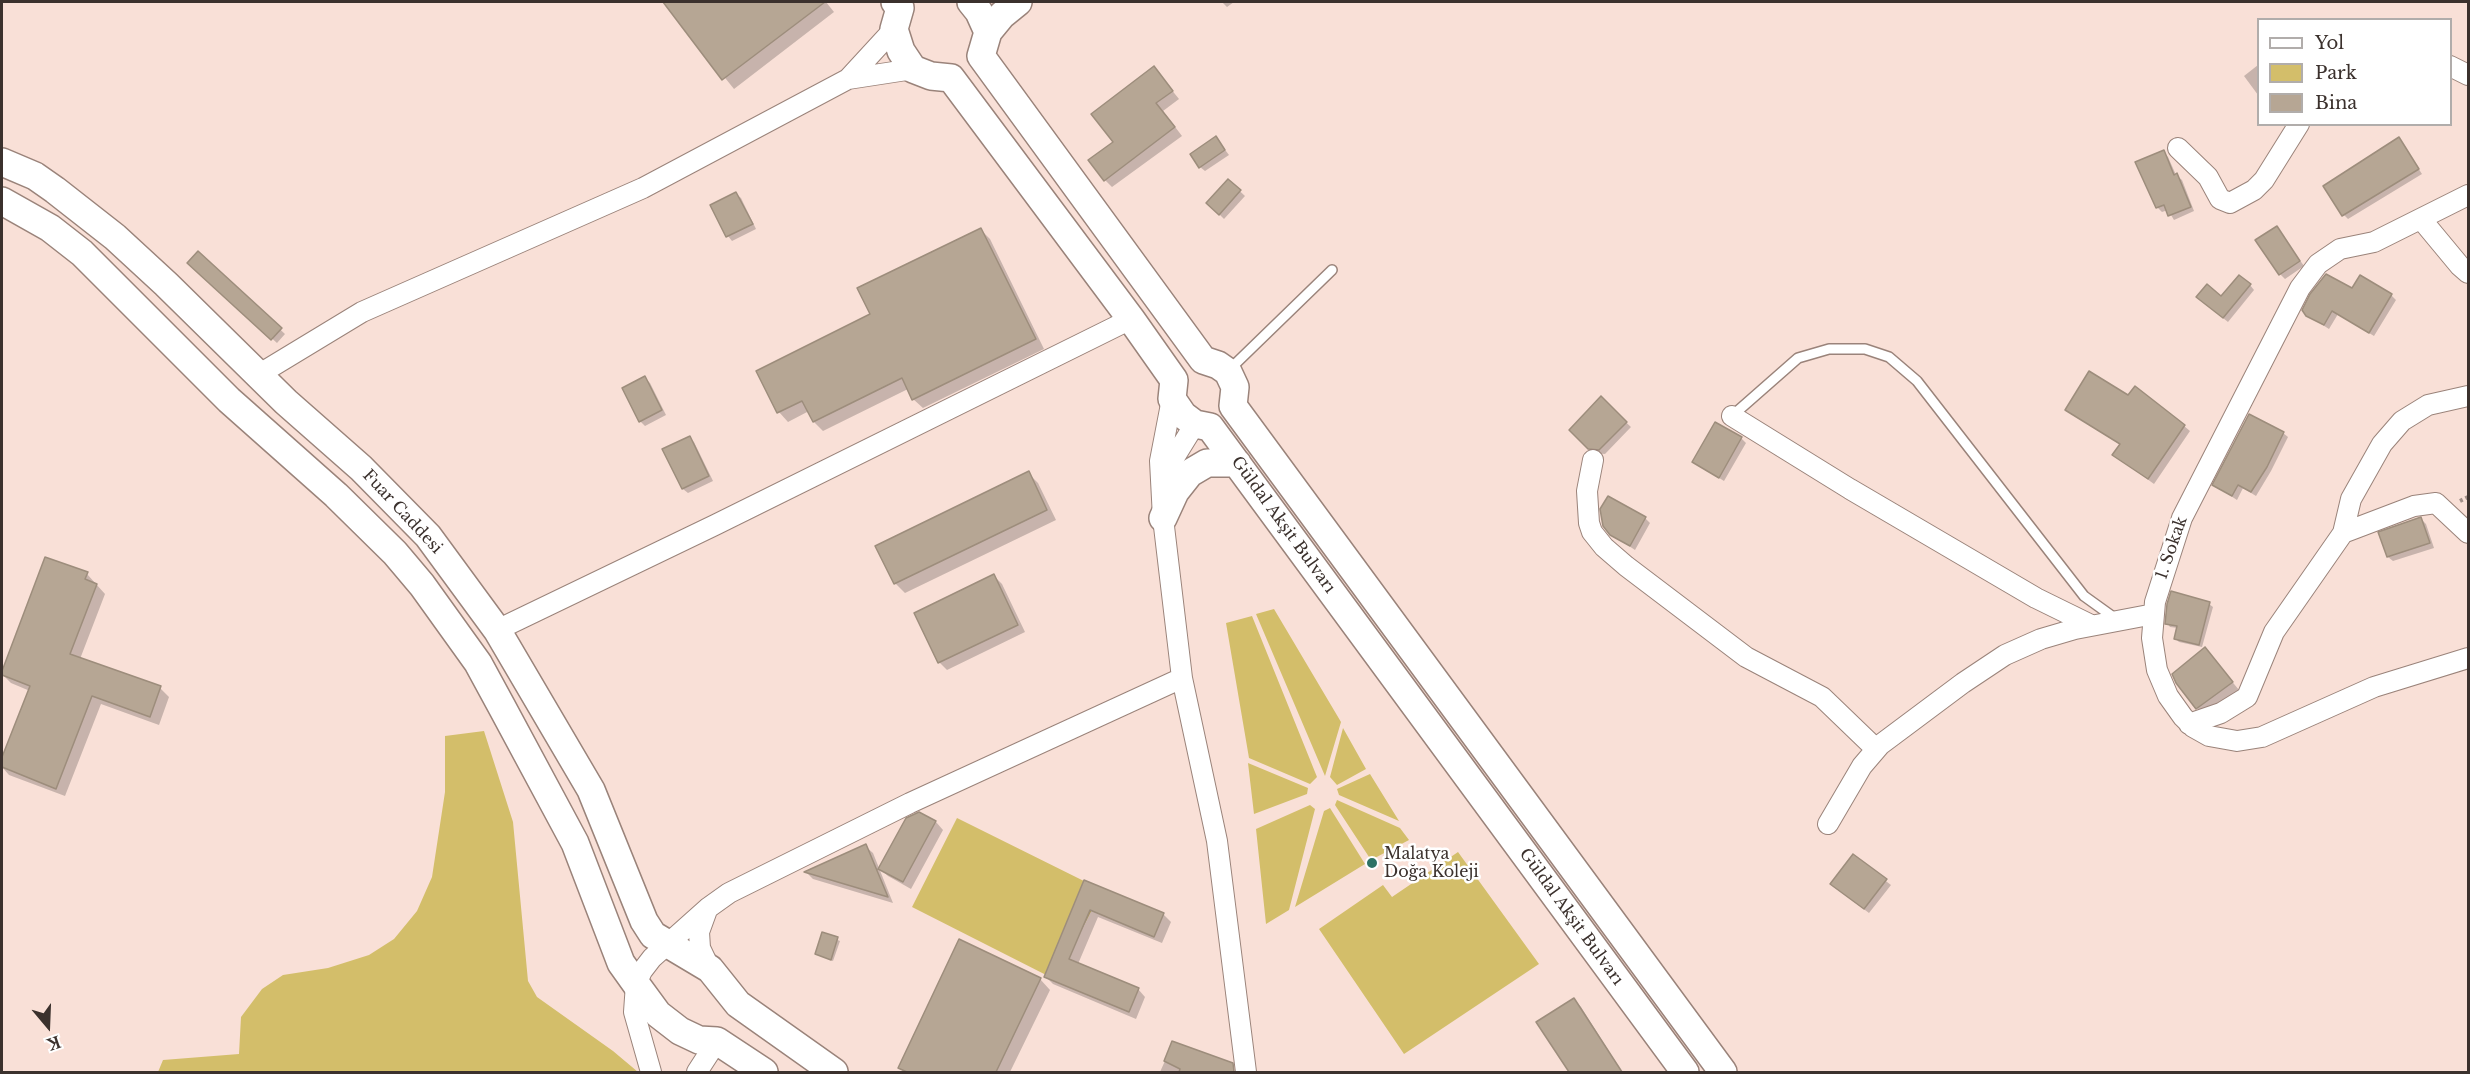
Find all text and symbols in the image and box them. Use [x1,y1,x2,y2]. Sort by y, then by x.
legend [2257,18,2452,126]
text: Yol [2315,32,2344,54]
text: Park [2315,62,2357,84]
text: Bina [2315,92,2357,114]
street label: Güldal Akşit Bulvarı [1227,453,1339,597]
street label: Fuar Caddesi [358,466,446,558]
street label: 1. Sokak [2152,514,2192,582]
place label: Malatya Doğa Koleji [1384,844,1479,882]
street label: Güldal Akşit Bulvarı [1515,845,1627,989]
marker: Malatya Doğa Koleji [1365,856,1379,870]
north arrow [18,996,78,1056]
text: K [44,1031,63,1055]

